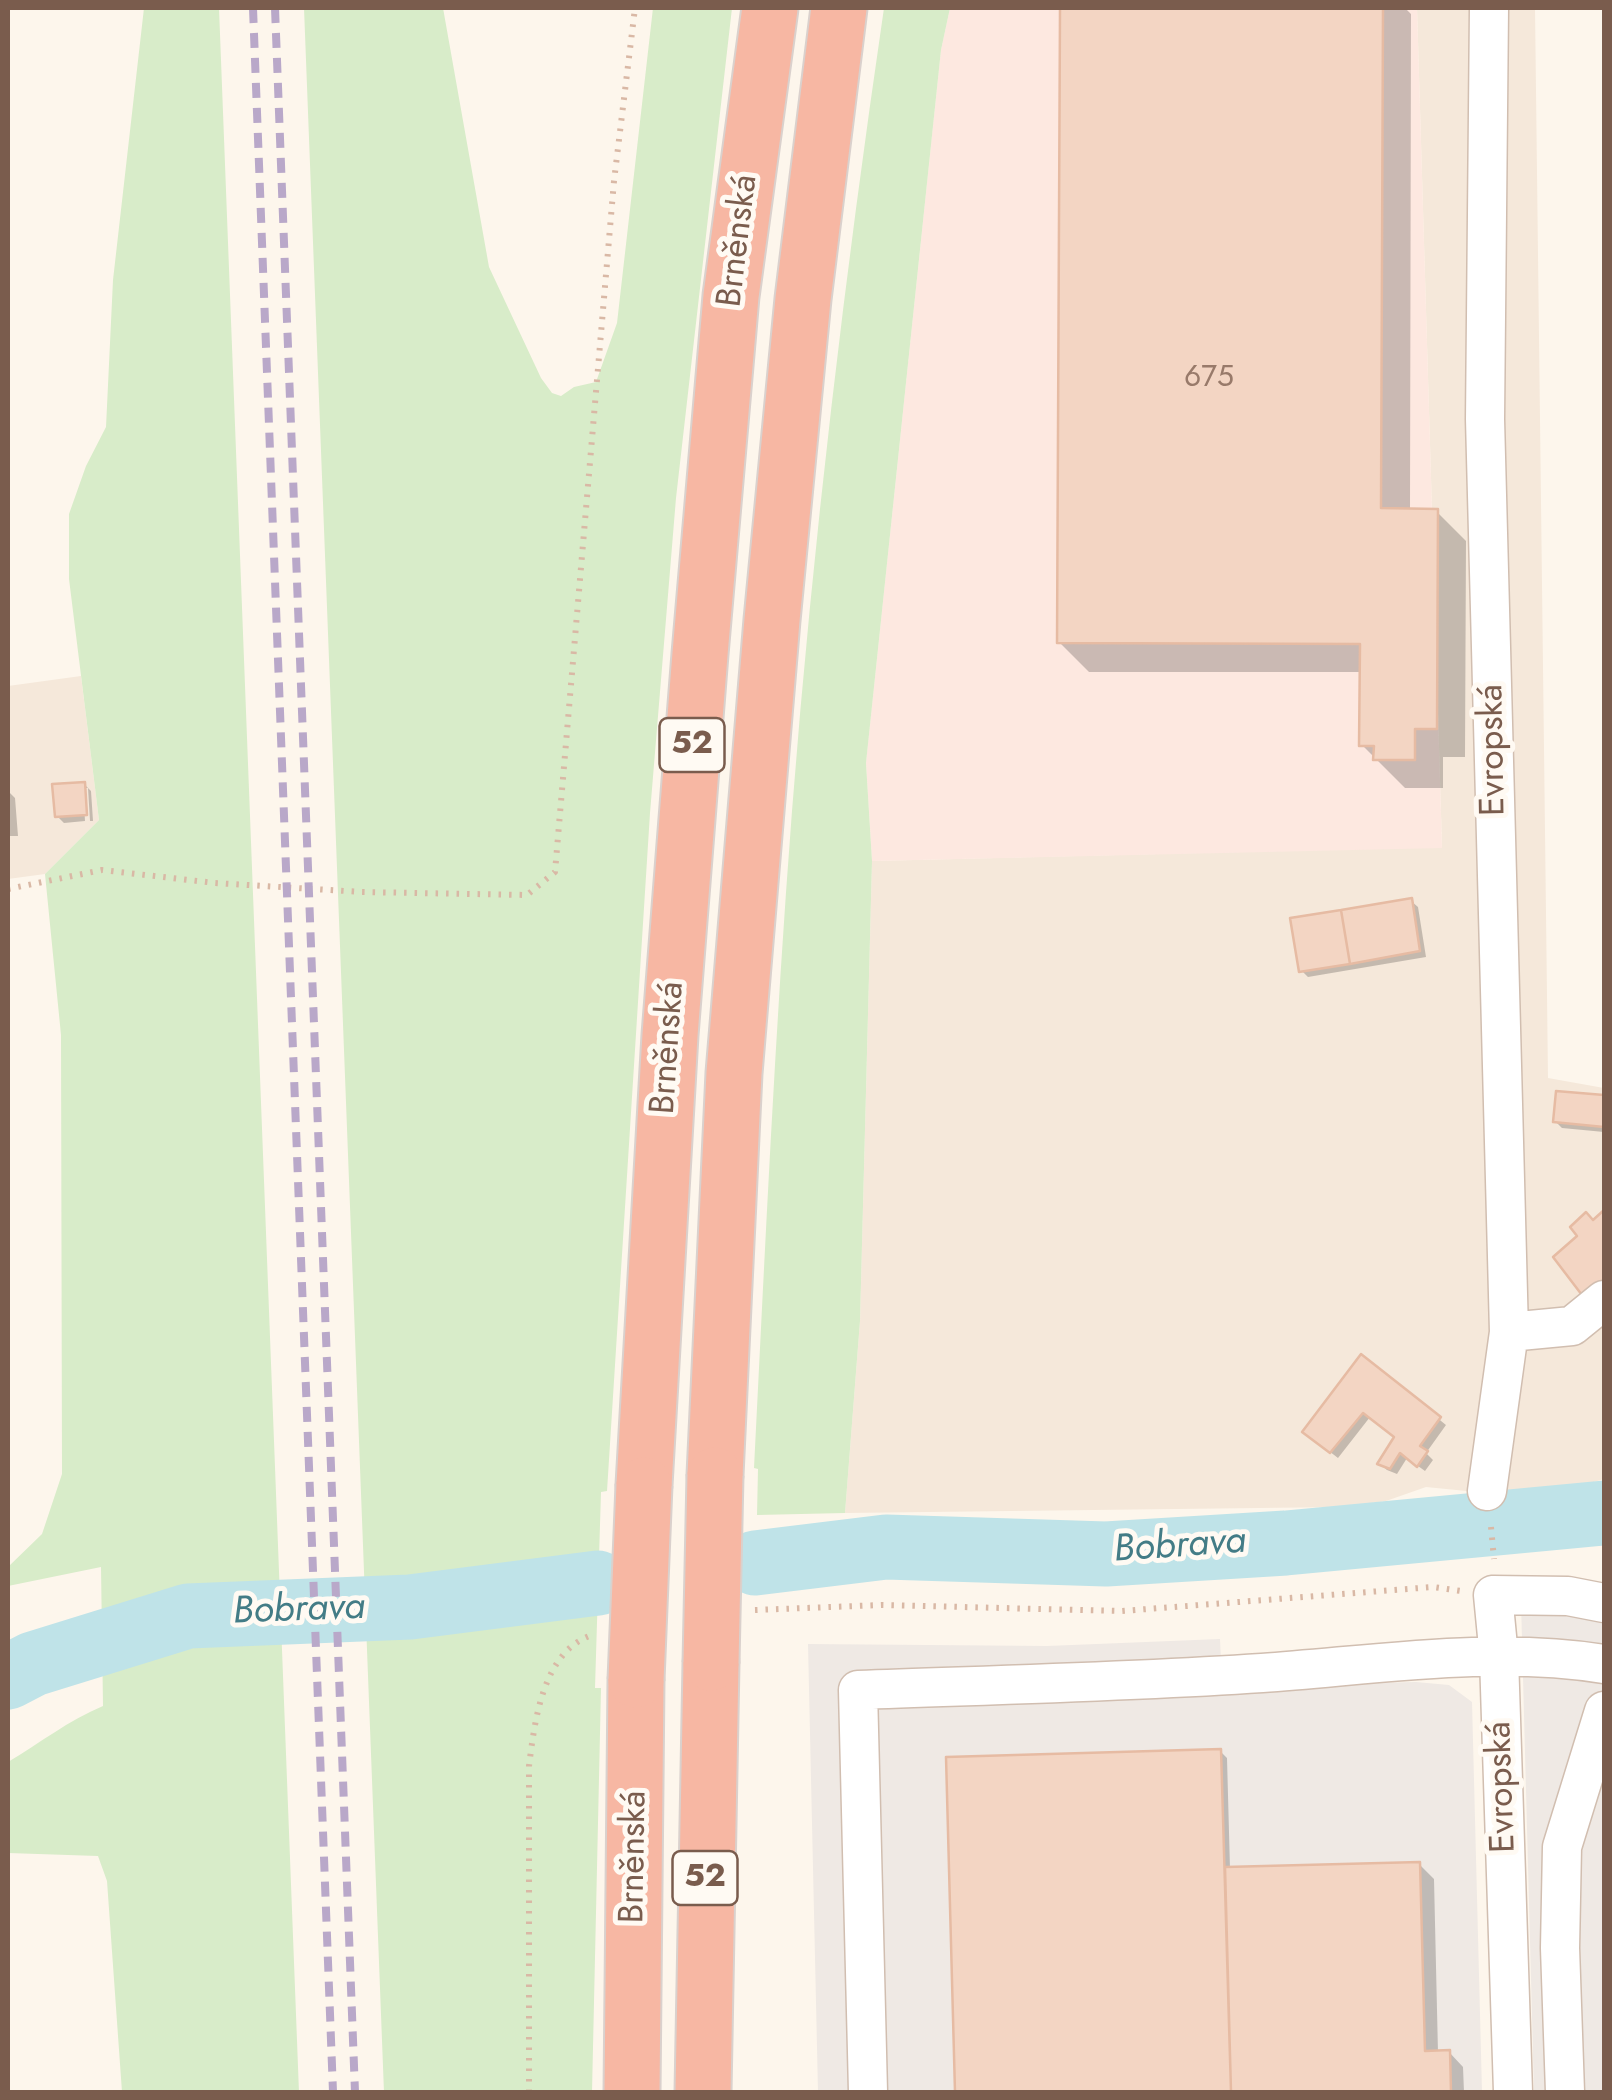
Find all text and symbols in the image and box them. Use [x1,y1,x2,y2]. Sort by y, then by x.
street label: Brněnská [710,173,768,309]
house number: 675 [1184,361,1234,397]
street label: Evropská [1472,684,1516,816]
road number: 52 [660,718,724,772]
street label: Brněnská [643,980,695,1116]
water label: Bobrava [1112,1520,1248,1574]
water label: Bobrava [232,1586,366,1636]
street label: Evropská [1480,1720,1526,1854]
street label: Brněnská [613,1790,657,1924]
road number: 52 [672,1851,738,1905]

